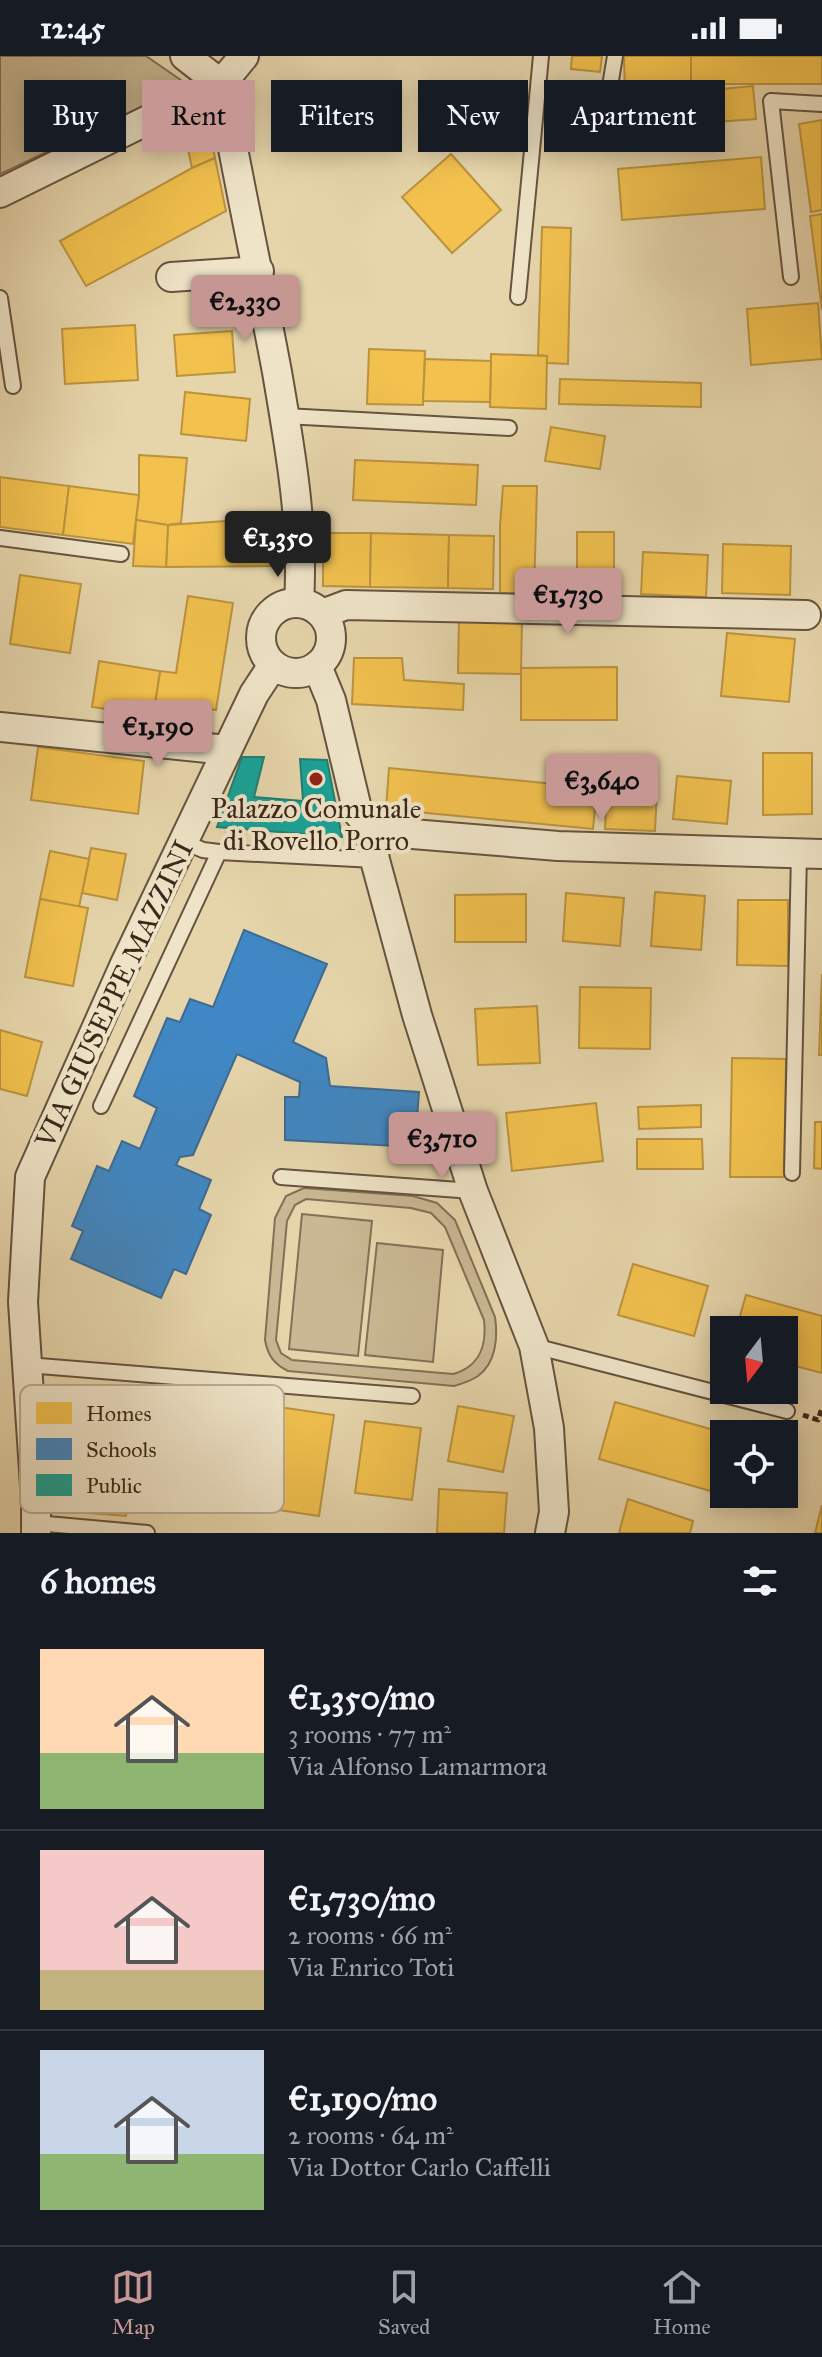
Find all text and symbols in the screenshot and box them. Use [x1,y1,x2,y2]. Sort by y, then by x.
text: 12:45 [40,10,105,46]
chip: Buy [24,80,126,152]
chip: Rent [142,80,255,152]
chip: Filters [271,80,402,152]
chip: New [418,80,528,152]
chip: Apartment [544,80,725,152]
pin: €2,330 [180,275,310,343]
text: €2,330 [209,285,281,317]
pin: €1,350 [213,511,343,579]
text: €1,350 [243,521,313,553]
pin: €1,730 [503,568,633,636]
text: €1,730 [533,578,603,610]
pin: €1,190 [93,700,223,768]
text: €1,190 [122,710,194,742]
pin: €3,640 [537,754,667,822]
text: €3,640 [564,764,640,796]
marker: Palazzo Comunale di Rovello Porro [307,770,325,788]
place label: Palazzo Comunale di Rovello Porro [211,791,421,858]
street label: VIA GIUSEPPE MAZZINI [27,835,201,1154]
pin: €3,710 [377,1112,507,1180]
text: €3,710 [407,1122,477,1154]
north arrow [710,1316,798,1404]
map controls [710,1316,798,1508]
legend [20,1385,284,1513]
text: Homes [86,1400,152,1427]
button: locate [710,1420,798,1508]
text: Schools [86,1436,156,1463]
text: Public [86,1472,142,1499]
icon: filters [738,1559,782,1603]
text: 6 homes [40,1561,156,1602]
text: €1,350/mo [288,1677,435,1718]
icon: home [104,1681,200,1777]
text: 3 rooms · 77 m² [288,1718,451,1750]
text: Via Alfonso Lamarmora [288,1750,547,1782]
text: €1,730/mo [288,1878,435,1919]
icon: home [104,1882,200,1978]
text: 2 rooms · 66 m² [288,1919,452,1951]
text: Via Enrico Toti [288,1951,454,1983]
text: €1,190/mo [288,2078,437,2119]
icon: home [104,2082,200,2178]
text: 2 rooms · 64 m² [288,2119,454,2151]
text: Via Dottor Carlo Caffelli [288,2151,551,2183]
tab: Map [111,2265,155,2340]
tab: Saved [378,2265,430,2340]
tab: Home [653,2265,711,2340]

